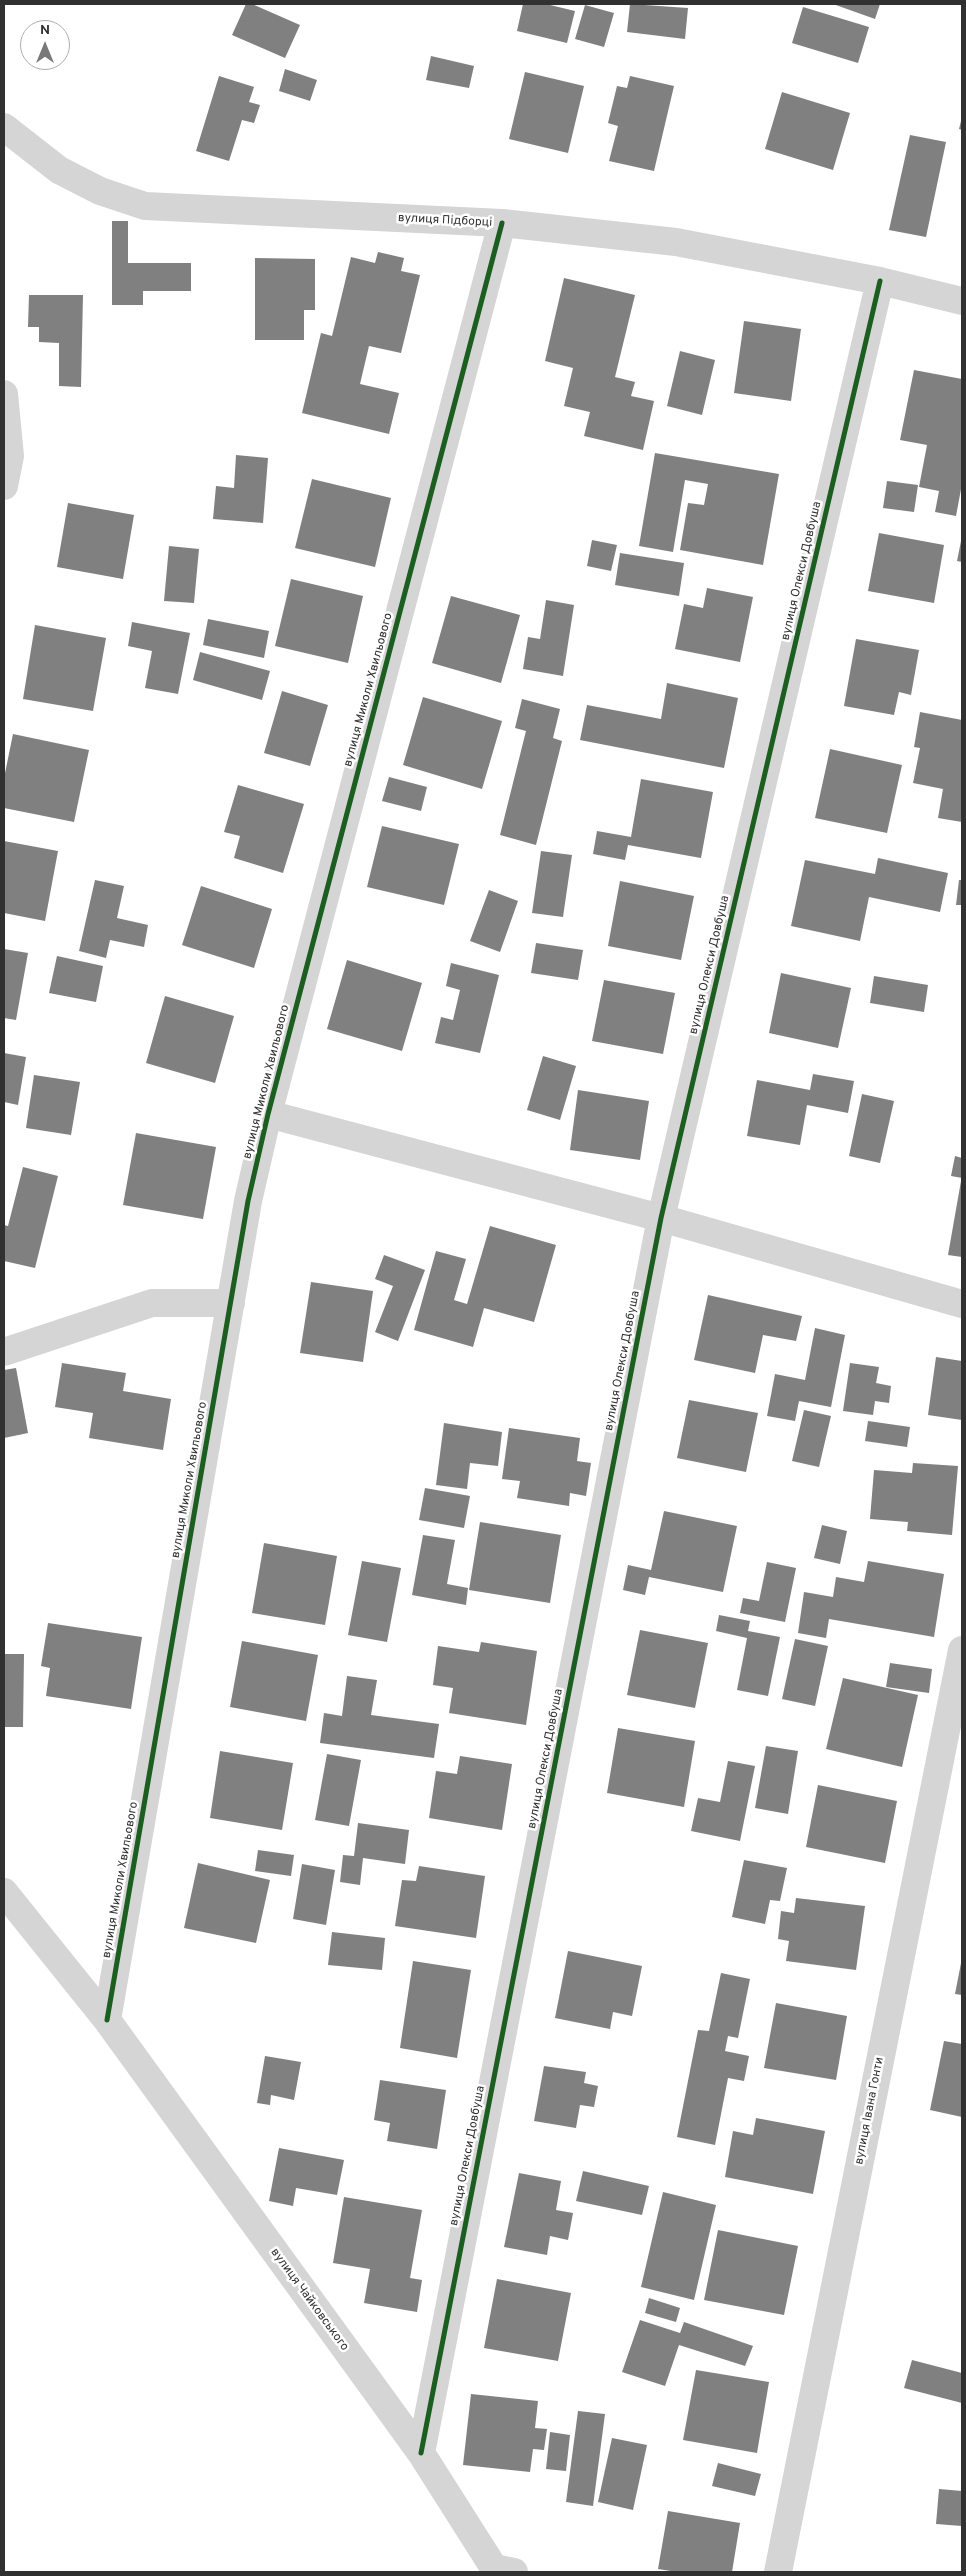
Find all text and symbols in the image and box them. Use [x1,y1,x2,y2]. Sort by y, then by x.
north arrow [20,20,70,70]
text: N [40,22,50,39]
street label: вулиця Підборці [398,211,492,231]
street label: вулиця Олекси Довбуша [779,500,825,642]
street label: вулиця Миколи Хвильового [342,612,396,768]
street label: вулиця Олекси Довбуша [687,894,733,1036]
street label: вулиця Миколи Хвильового [241,1003,293,1161]
street label: вулиця Олекси Довбуша [602,1290,644,1432]
street label: вулиця Миколи Хвильового [169,1401,211,1559]
street label: вулиця Олекси Довбуша [525,1688,567,1830]
street label: вулиця Миколи Хвильового [100,1801,142,1959]
street label: вулиця Івана Гонти [853,2056,887,2166]
street label: вулиця Олекси Довбуша [447,2085,489,2227]
street label: вулиця Чайковського [267,2246,351,2354]

